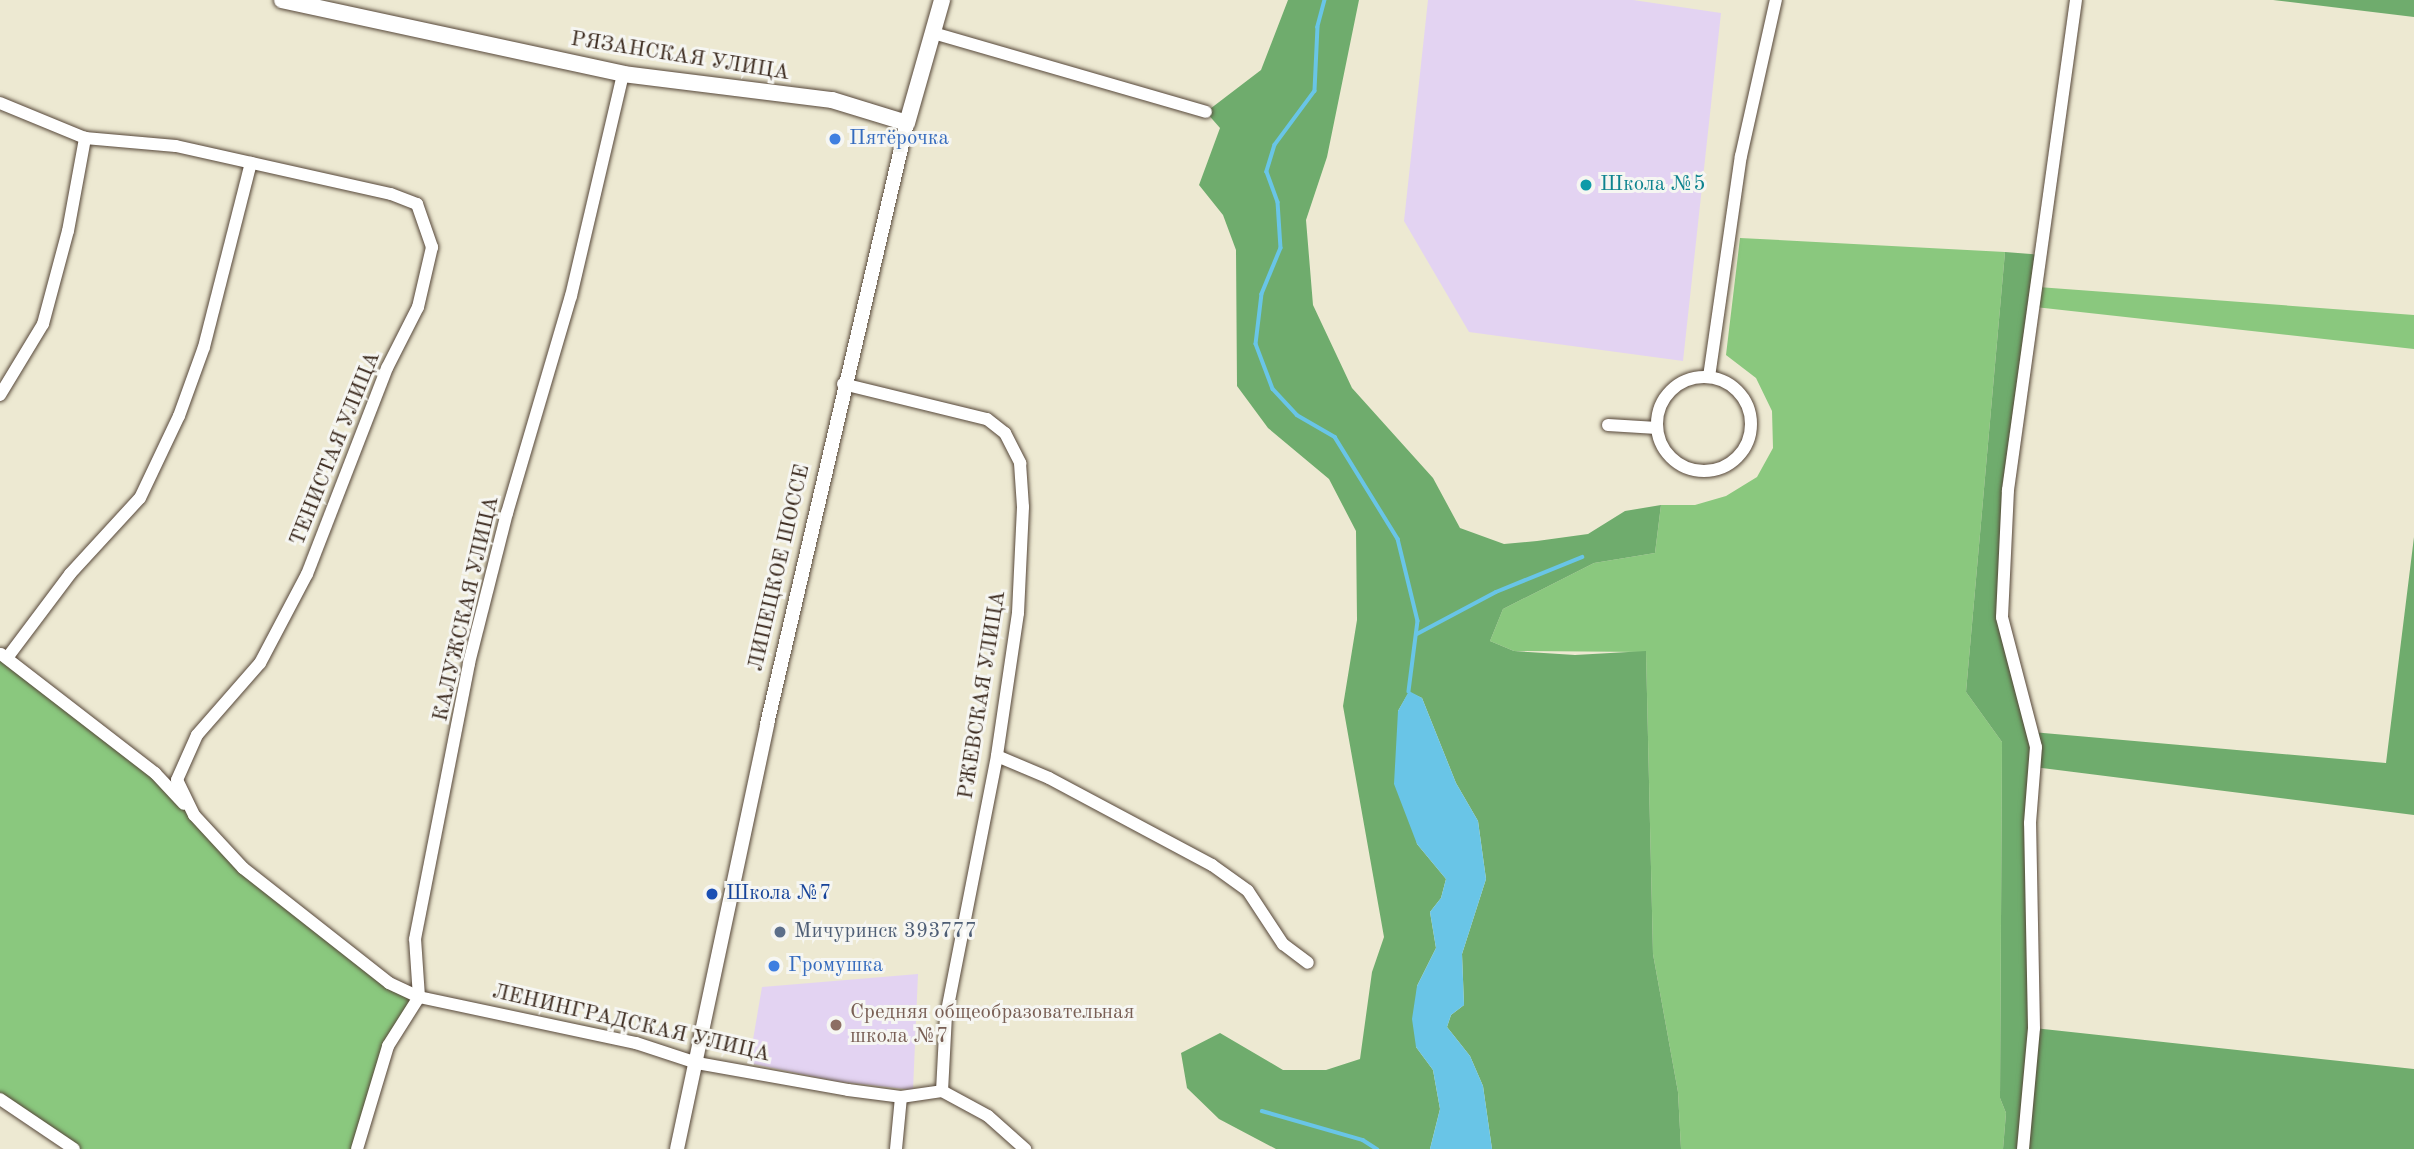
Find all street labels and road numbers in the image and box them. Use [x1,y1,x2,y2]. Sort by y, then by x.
street label: РЯЗАНСКАЯ УЛИЦА [569,27,791,87]
street label: ТЕНИСТАЯ УЛИЦА [286,348,386,550]
street label: ЛИПЕЦКОЕ ШОССЕ [744,462,816,674]
street label: КАЛУЖСКАЯ УЛИЦА [429,494,505,724]
street label: РЖЕВСКАЯ УЛИЦА [954,589,1012,801]
street label: ЛЕНИНГРАДСКАЯ УЛИЦА [490,980,772,1068]

